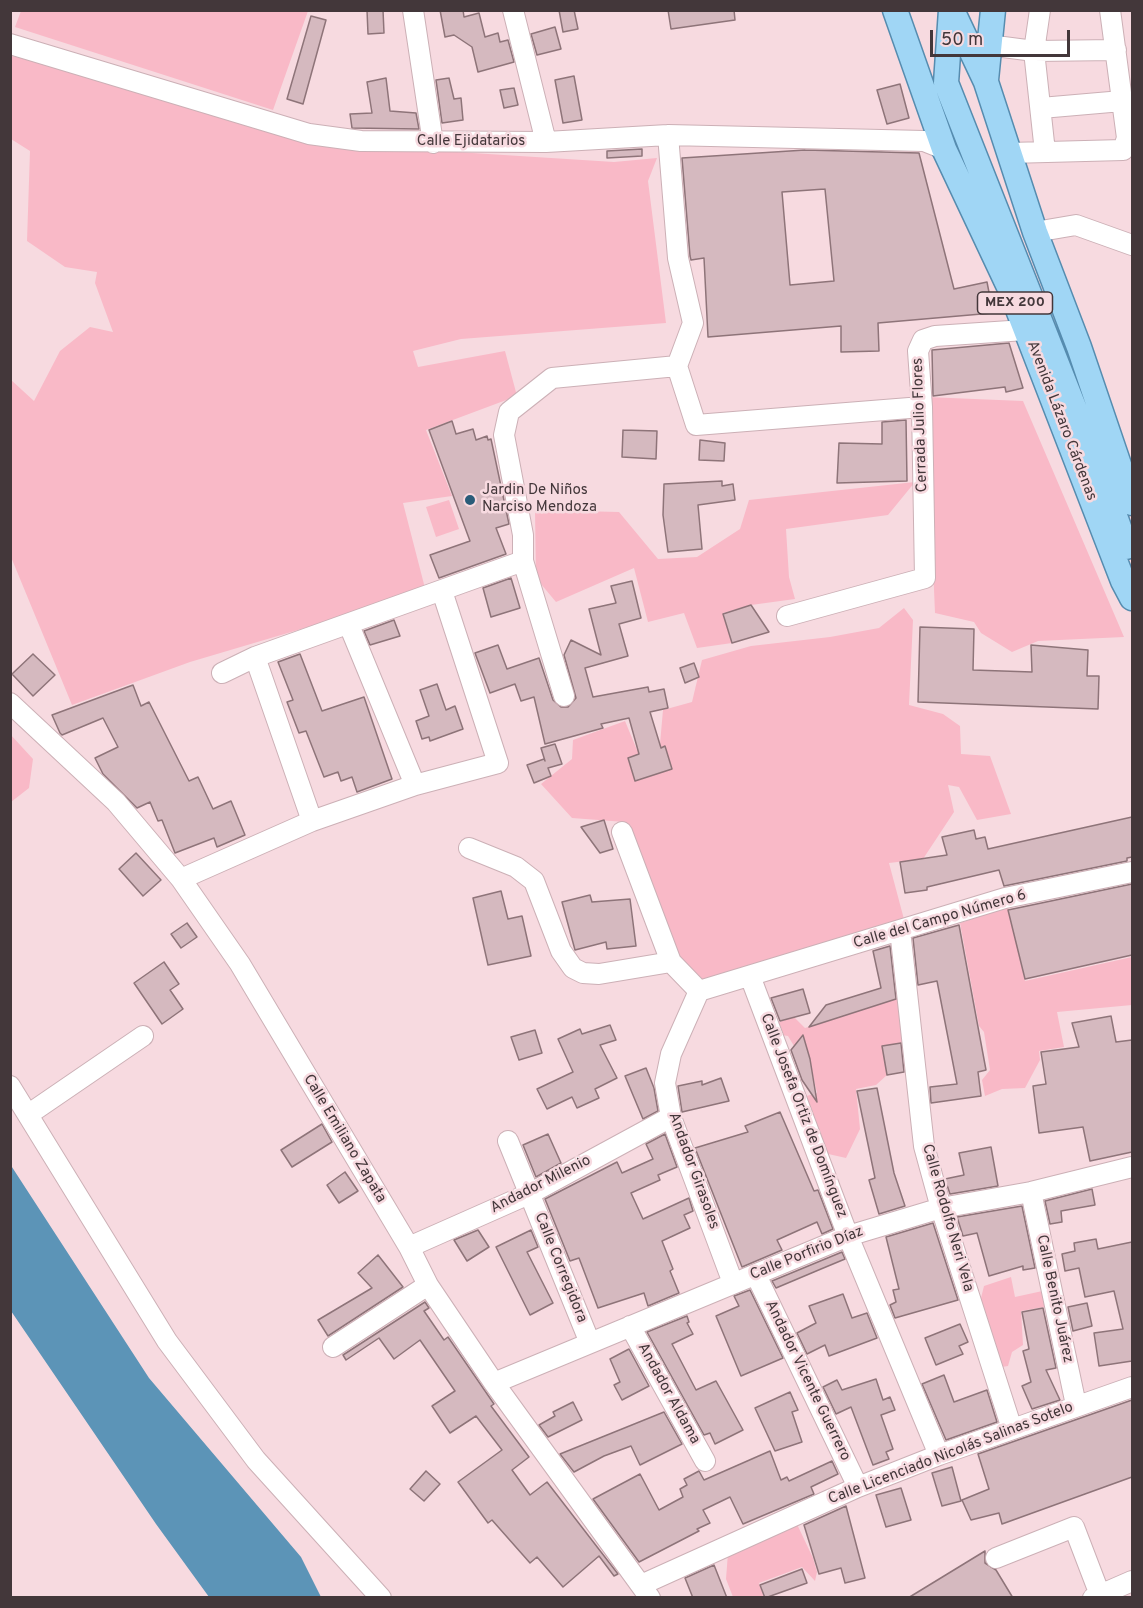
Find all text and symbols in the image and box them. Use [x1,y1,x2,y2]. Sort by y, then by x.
scale bar [933,18,1072,56]
text: 50 m [941,29,983,52]
street label: Calle Ejidatarios [417,133,525,151]
road number: MEX 200 [978,292,1052,314]
street label: Avenida Lázaro Cárdenas [1022,339,1100,503]
street label: Cerrada Julio Flores [910,357,932,493]
place label: Jardin De Niños Narciso Mendoza [482,482,597,517]
marker: Jardin De Niños Narciso Mendoza [463,493,477,507]
street label: Calle del Campo Número 6 [852,887,1028,953]
street label: Calle Josefa Ortiz de Domínguez [756,1011,850,1221]
street label: Calle Emiliano Zapata [299,1072,389,1206]
street label: Andador Girasoles [663,1110,723,1232]
street label: Calle Rodolfo Neri Vela [917,1142,977,1294]
street label: Andador Milenio [488,1152,594,1218]
street label: Calle Corregidora [530,1210,590,1326]
street label: Calle Porfirio Díaz [748,1223,866,1285]
street label: Calle Benito Juárez [1032,1233,1076,1365]
street label: Andador Vicente Guerrero [760,1298,854,1464]
street label: Andador Aldama [633,1340,703,1448]
street label: Calle Licenciado Nicolás Salinas Sotelo [826,1399,1076,1509]

